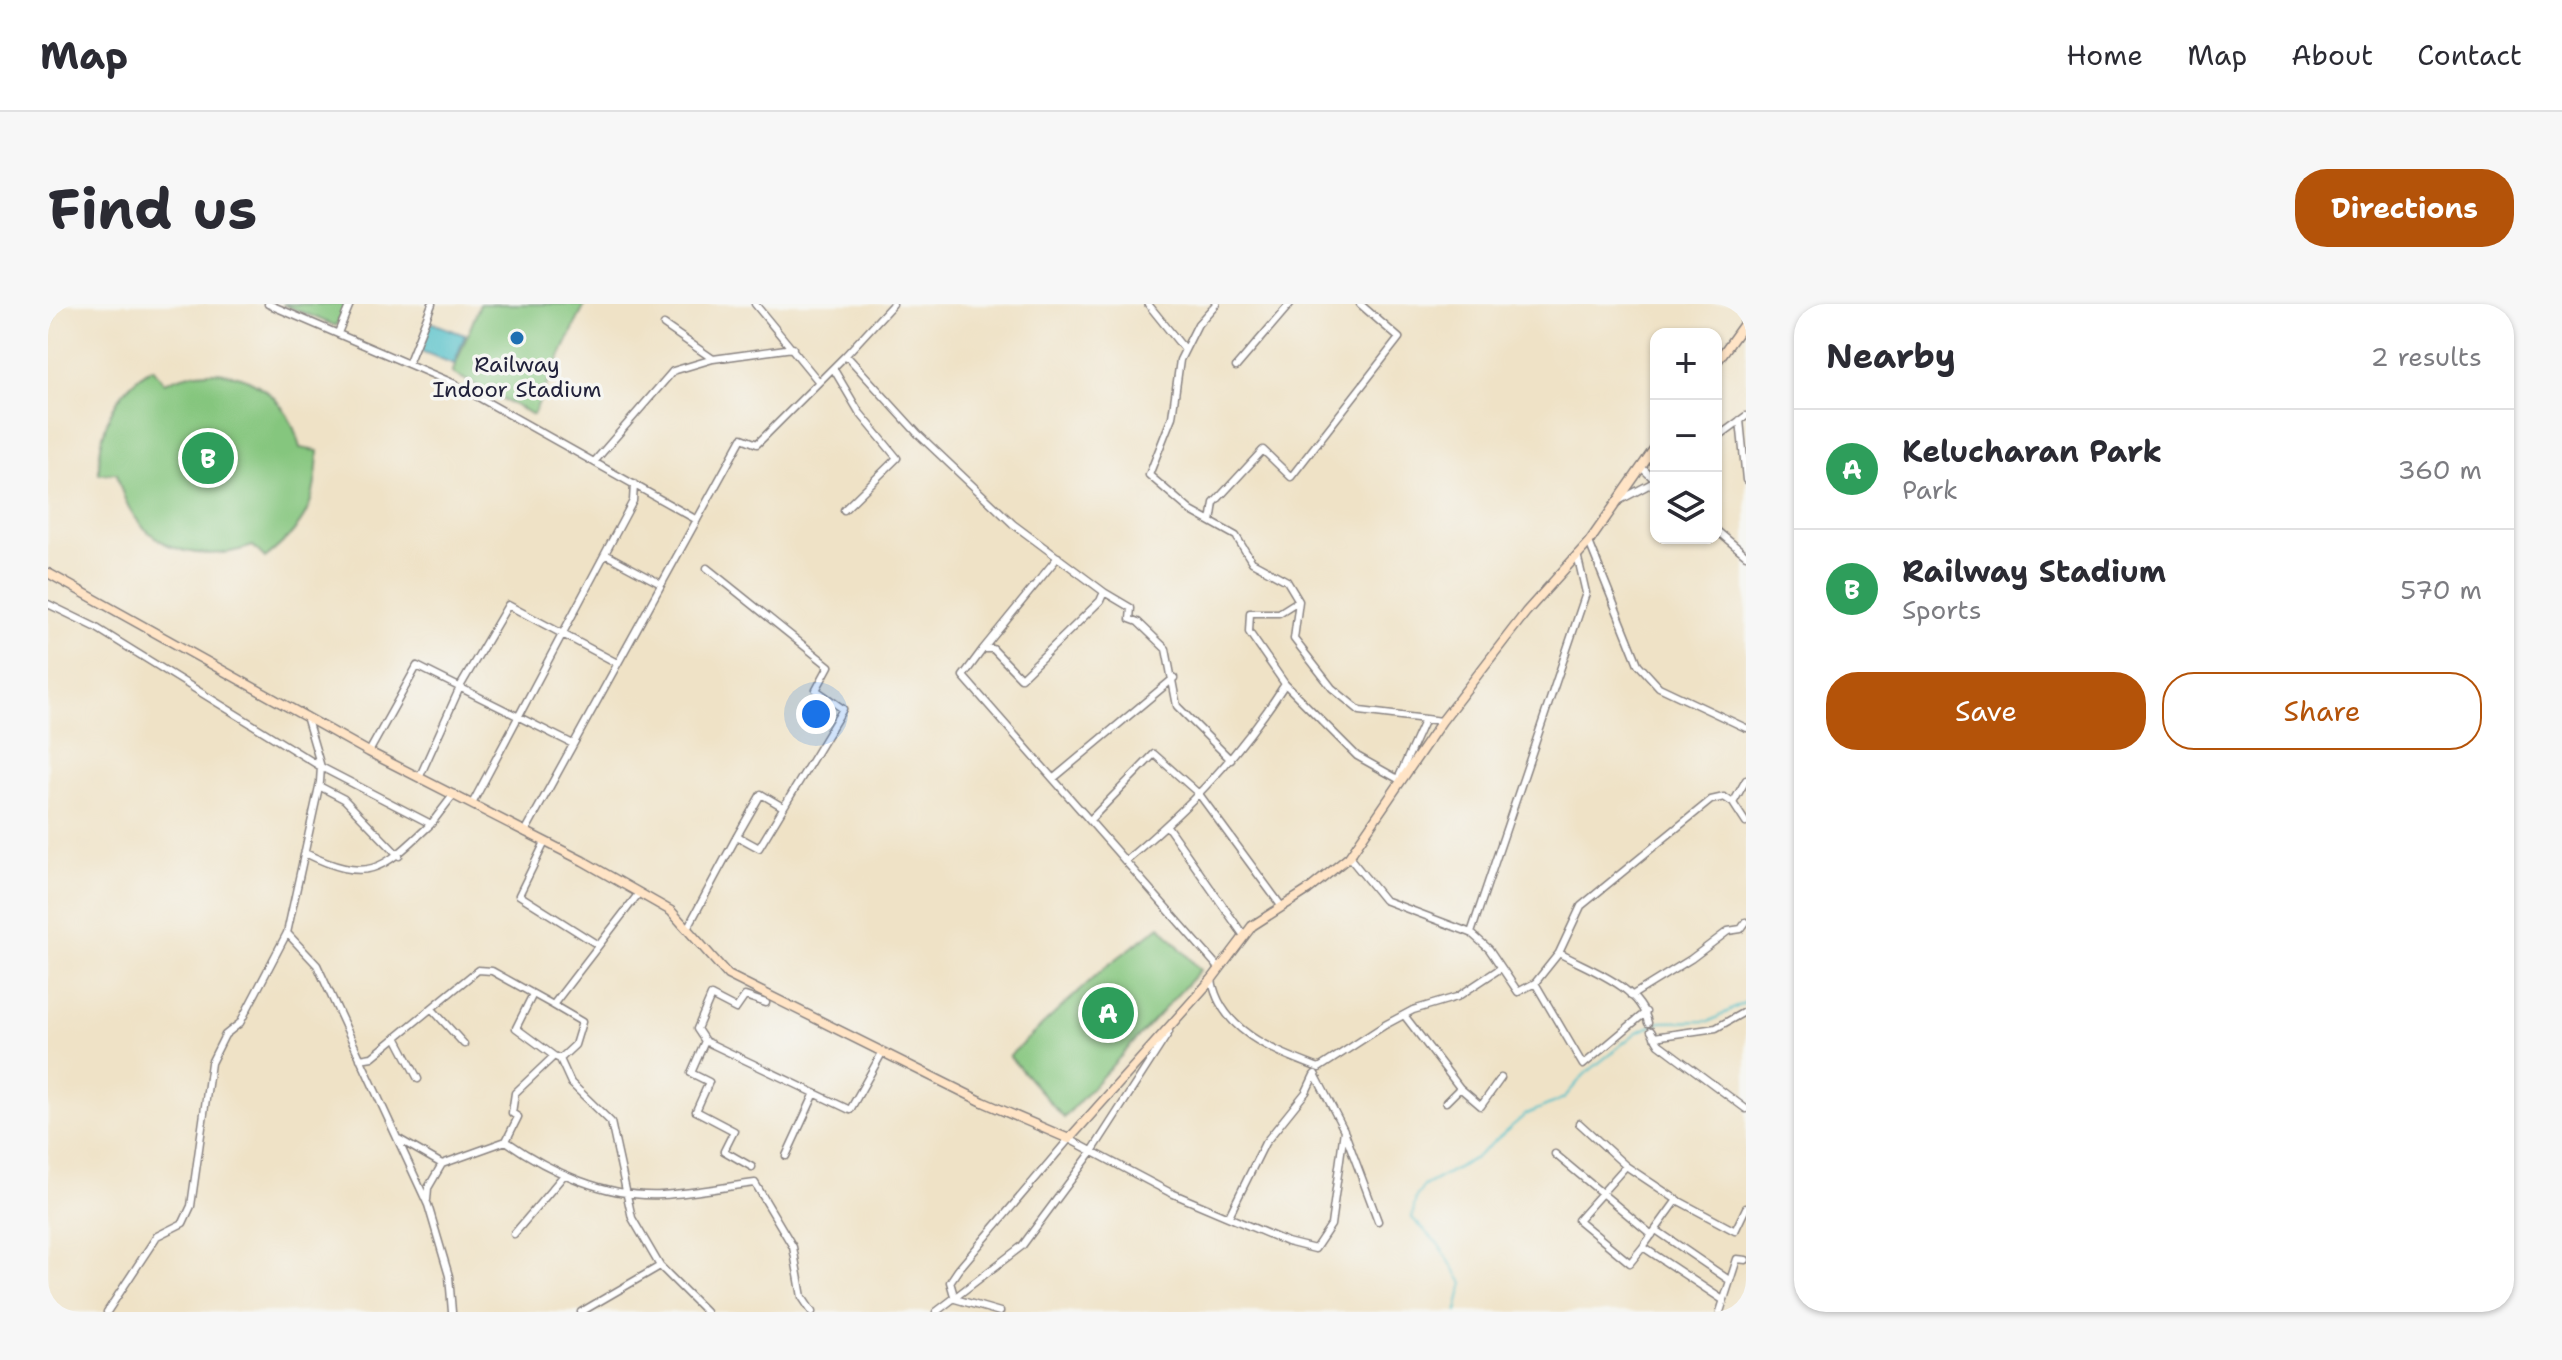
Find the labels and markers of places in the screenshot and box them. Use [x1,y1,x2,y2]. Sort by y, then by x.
marker: Railway Indoor Stadium [508,329,526,347]
place label: Railway Indoor Stadium [432,350,602,404]
pin: B [182,428,234,488]
pin: A [1082,983,1134,1043]

